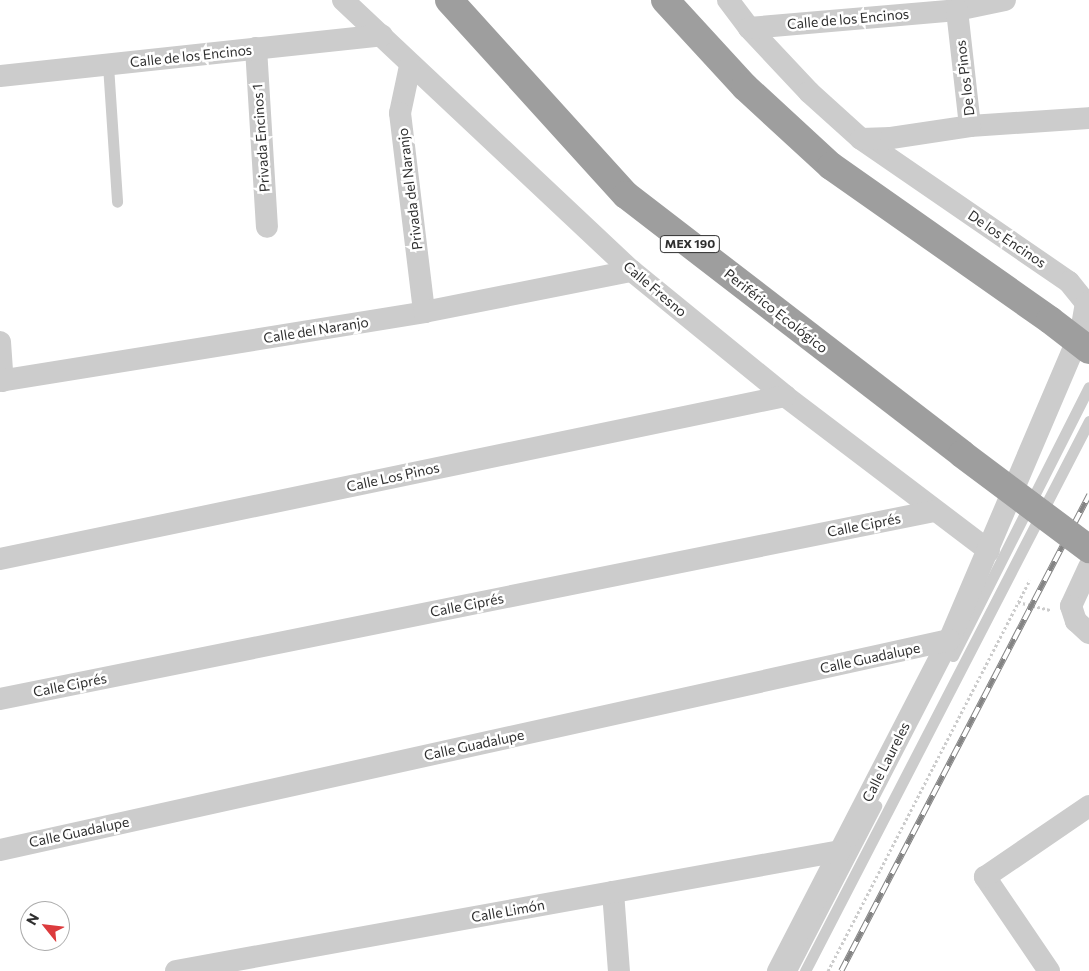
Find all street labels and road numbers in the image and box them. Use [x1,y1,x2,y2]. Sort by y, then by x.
street label: Calle de los Encinos [786,5,910,33]
street label: De los Pinos [952,39,978,117]
street label: Calle de los Encinos [129,41,253,71]
street label: Privada Encinos 1 [249,83,273,193]
street label: Privada del Naranjo [394,127,426,251]
street label: De los Encinos [965,207,1049,271]
road number: MEX 190 [659,234,721,253]
street label: Calle Fresno [620,258,690,320]
street label: Periférico Ecológico [721,265,831,357]
street label: Calle del Naranjo [262,313,370,347]
street label: Calle Los Pinos [345,459,441,495]
street label: Calle Ciprés [826,510,902,540]
street label: Calle Ciprés [429,590,505,620]
street label: Calle Guadalupe [818,639,922,677]
street label: Calle Ciprés [32,670,108,700]
street label: Calle Laureles [859,719,913,805]
street label: Calle Guadalupe [422,726,526,764]
street label: Calle Guadalupe [27,813,131,851]
street label: Calle Limón [470,896,546,926]

